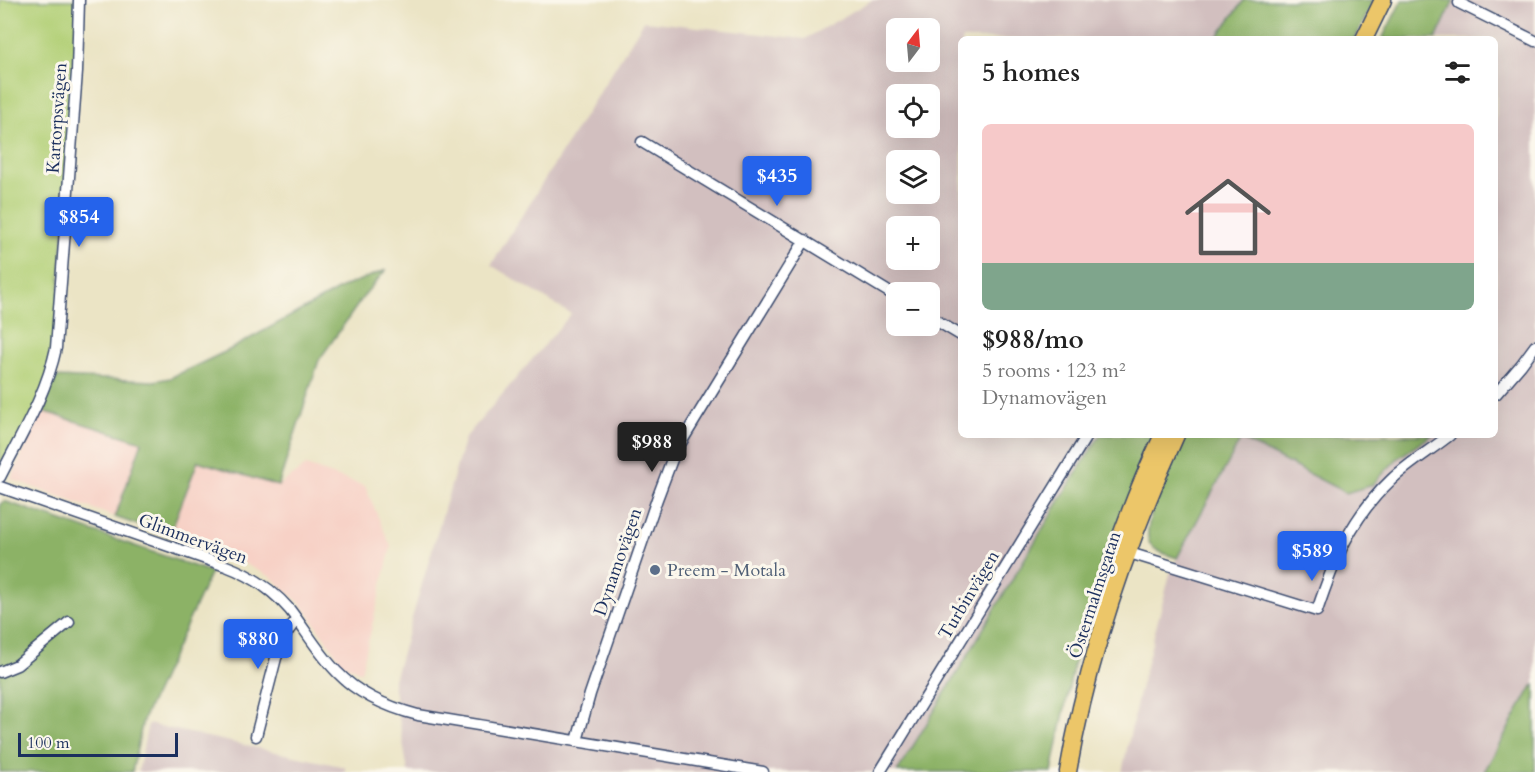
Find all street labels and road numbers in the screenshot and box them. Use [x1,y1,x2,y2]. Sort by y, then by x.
street label: Kartorpsvägen [41,61,73,174]
street label: Dynamovägen [588,504,648,619]
street label: Glimmervägen [135,508,252,571]
street label: Östermalmsgatan [1063,527,1128,662]
street label: Turbinvägen [933,545,1006,644]

